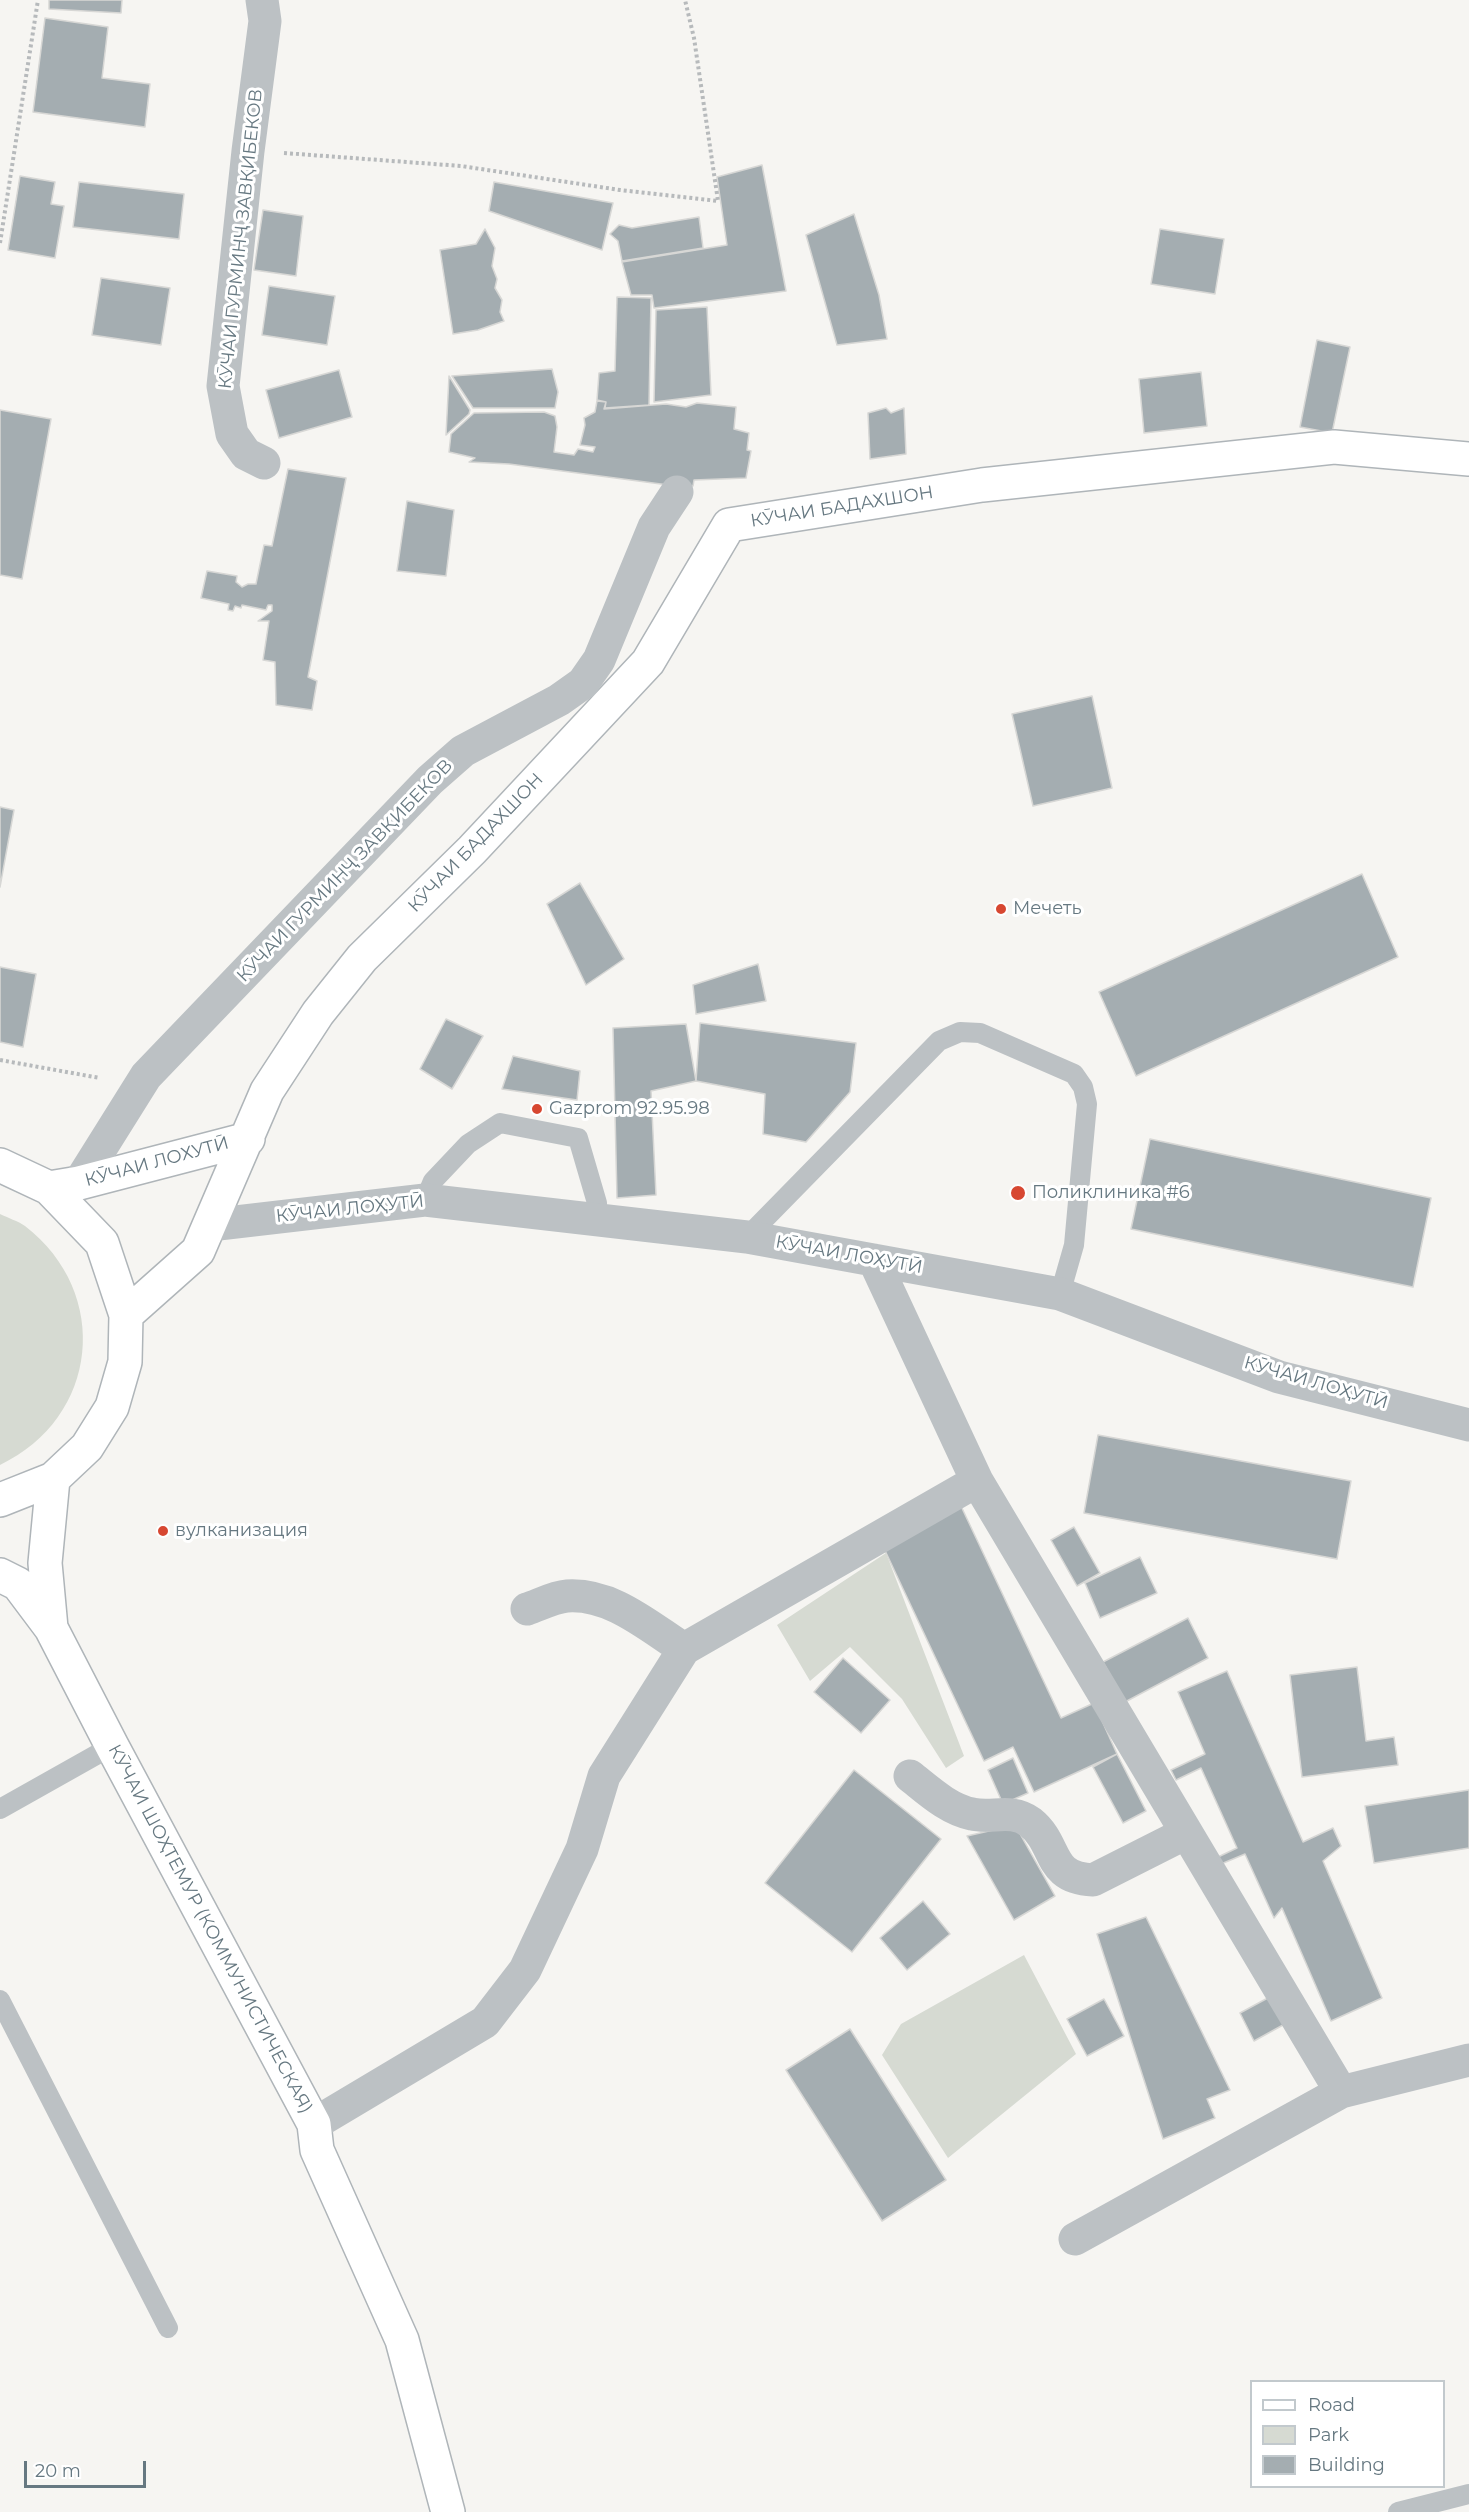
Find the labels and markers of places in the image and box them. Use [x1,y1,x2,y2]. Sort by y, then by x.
place label: Мечеть [1013,898,1082,920]
marker: Мечеть [994,902,1008,916]
place label: Gazprom 92.95.98 [549,1098,710,1120]
marker: Gazprom 92.95.98 [530,1102,544,1116]
place label: Поликлиника #6 [1032,1182,1190,1204]
marker: Поликлиника #6 [1009,1184,1027,1202]
place label: вулканизация [175,1520,308,1542]
marker: вулканизация [156,1524,170,1538]

